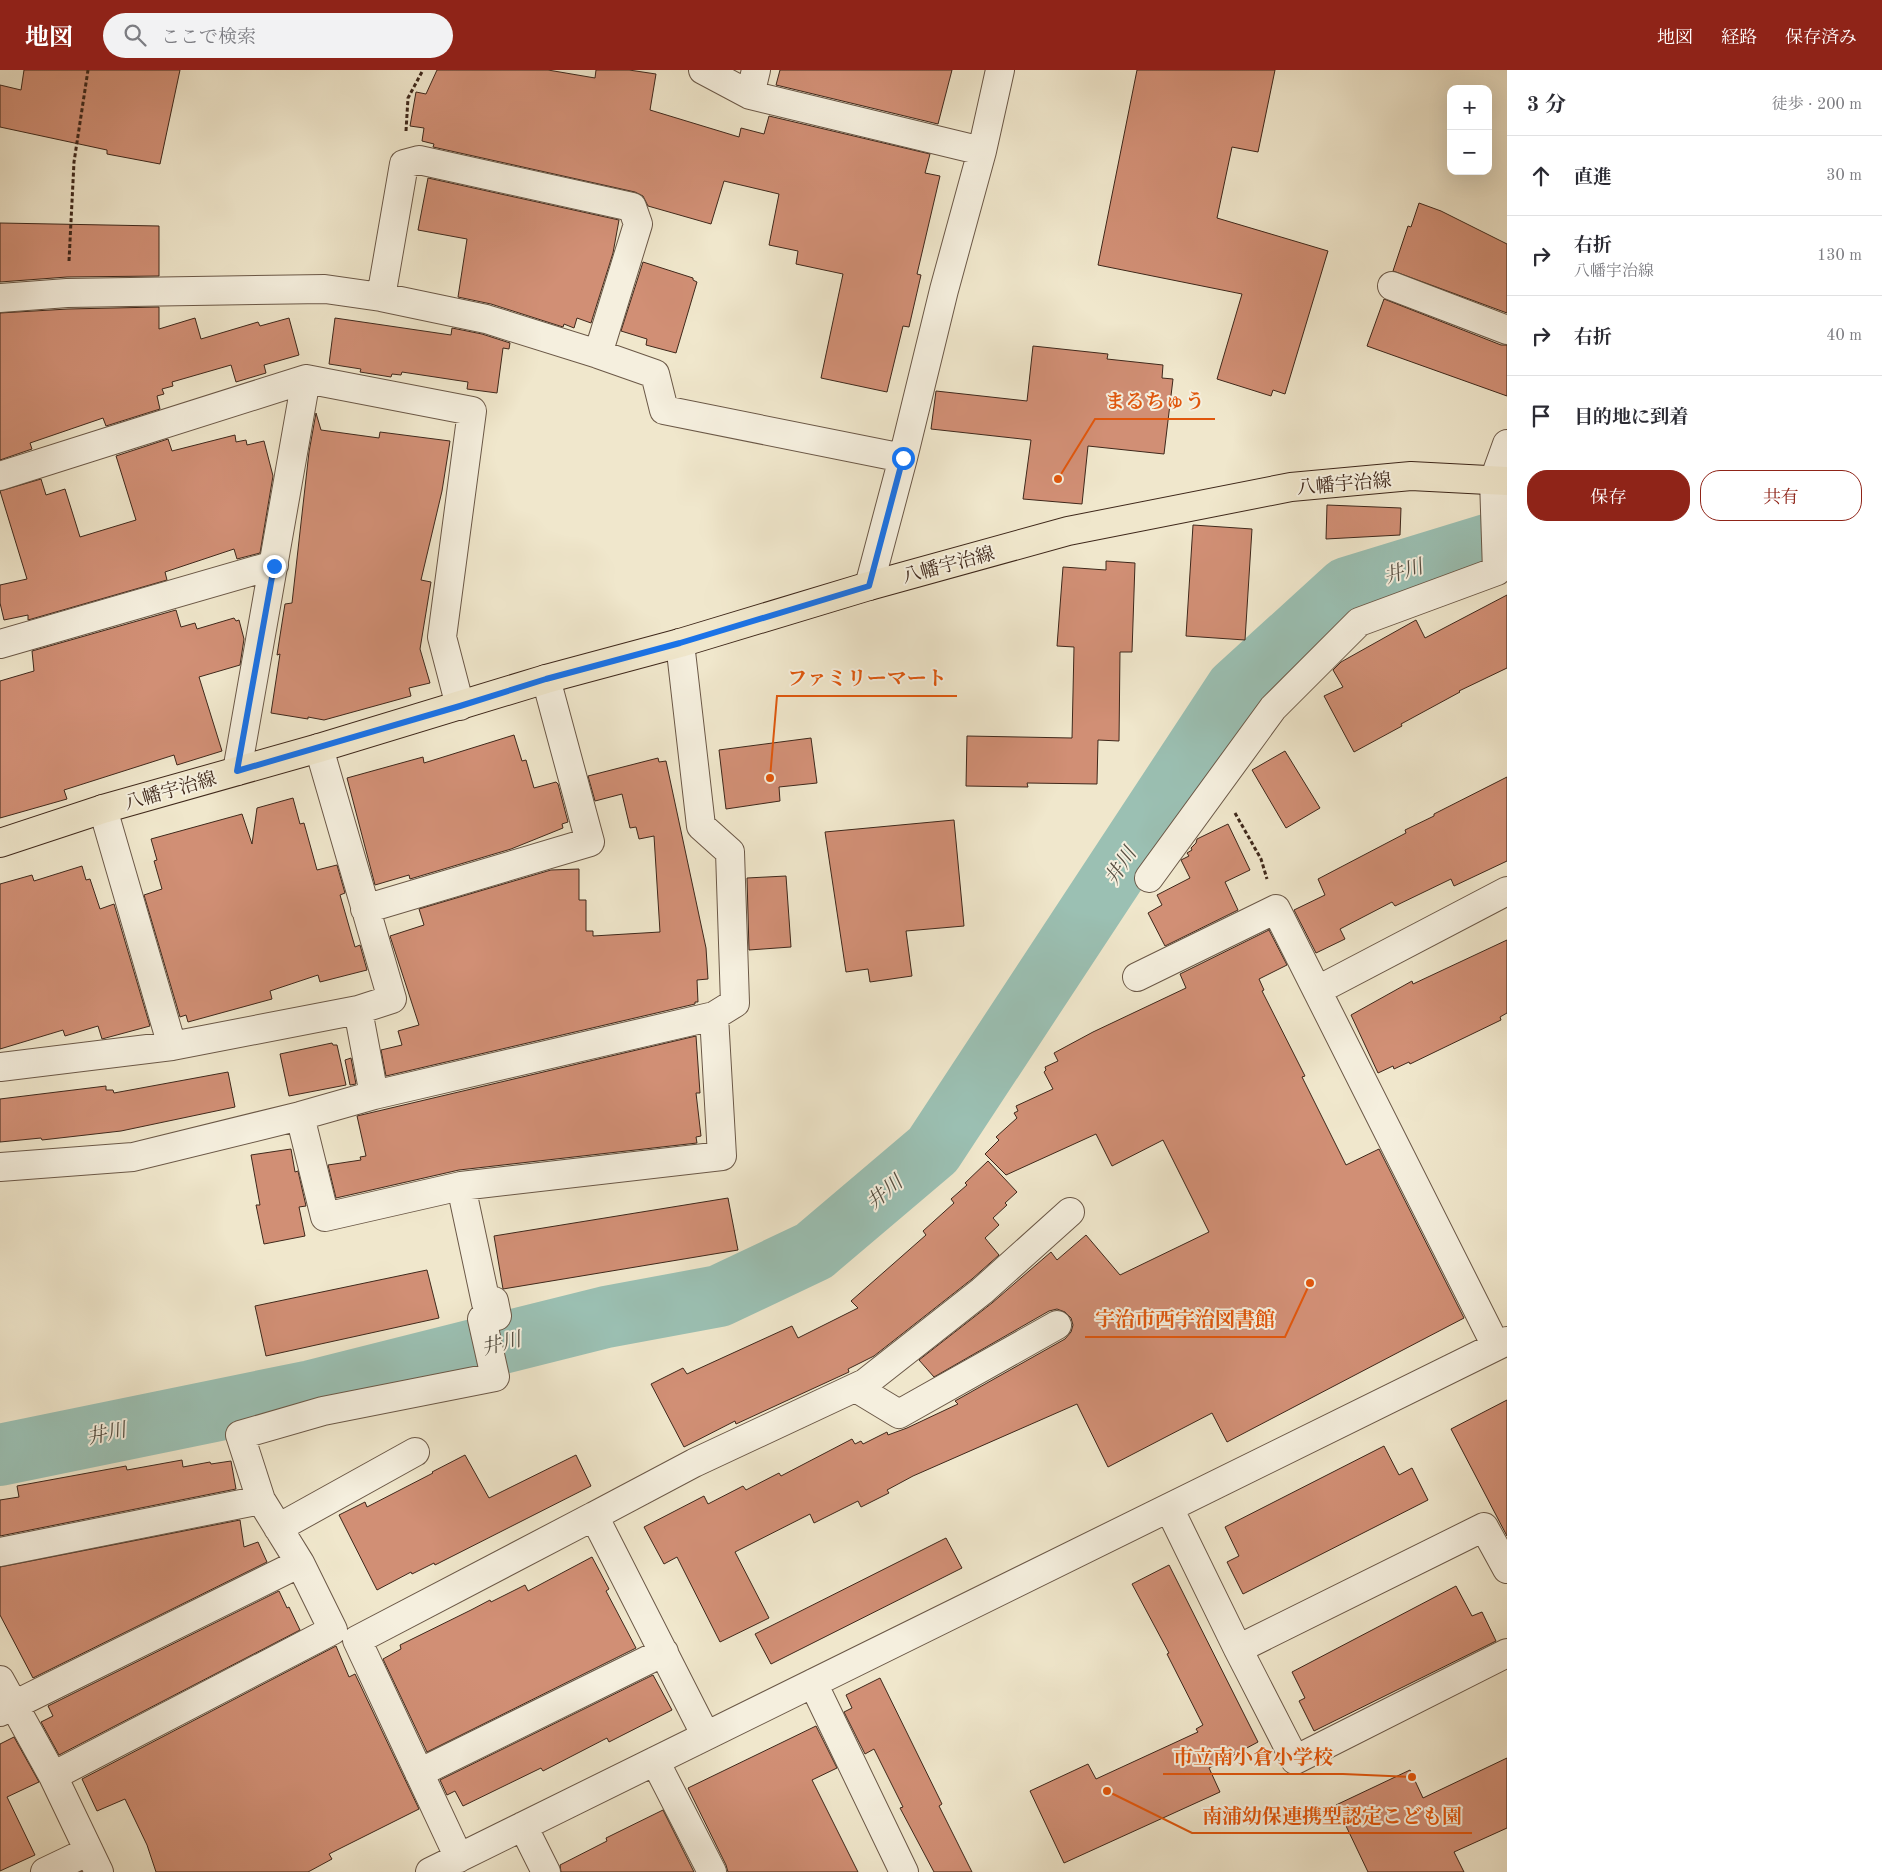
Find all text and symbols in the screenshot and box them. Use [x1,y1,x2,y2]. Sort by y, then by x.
search box [103,13,453,58]
icon: search [121,21,149,49]
text: 地図 [25,27,73,51]
text: ここで検索 [161,29,256,48]
text: 地図 [1657,29,1693,47]
text: 経路 [1721,29,1757,47]
text: 保存済み [1785,29,1857,47]
map controls [1447,85,1492,175]
button: + [1447,85,1492,130]
text: 3 分 [1527,95,1566,116]
text: 徒歩 · 200 m [1772,97,1862,113]
button: − [1447,130,1492,175]
icon: ahead [1527,162,1555,190]
text: 30 m [1826,168,1862,184]
text: 直進 [1574,169,1612,188]
text: 右折 [1574,237,1612,256]
icon: right [1527,242,1555,270]
text: 130 m [1817,248,1862,264]
text: 八幡宇治線 [1574,264,1654,280]
icon: right [1527,322,1555,350]
text: 40 m [1826,328,1862,344]
text: 右折 [1574,329,1612,348]
callout: まるちゅう [1095,384,1215,419]
text: まるちゅう [1105,391,1205,413]
icon: arrive [1527,402,1555,430]
text: 目的地に到着 [1574,409,1688,428]
route start [892,447,915,470]
street label: 八幡宇治線 [1296,470,1392,499]
button: 保存 [1527,470,1690,521]
button: 共有 [1700,470,1862,521]
street label: 八幡宇治線 [900,543,997,588]
route end [263,555,286,578]
water label: 井川 [1381,555,1428,588]
callout: ファミリーマート [777,661,957,696]
text: ファミリーマート [787,669,947,690]
street label: 八幡宇治線 [122,768,219,815]
water label: 井川 [1101,842,1142,889]
water label: 井川 [862,1170,909,1214]
callout: 宇治市西宇治図書館 [1085,1302,1285,1337]
text: 宇治市西宇治図書館 [1095,1308,1275,1331]
water label: 井川 [479,1328,525,1359]
water label: 井川 [84,1419,130,1449]
callout: 市立南小倉小学校 [1163,1739,1343,1774]
text: 市立南小倉小学校 [1173,1746,1333,1769]
callout: 南浦幼保連携型認定こども園 [1192,1798,1472,1833]
text: 南浦幼保連携型認定こども園 [1202,1805,1462,1828]

